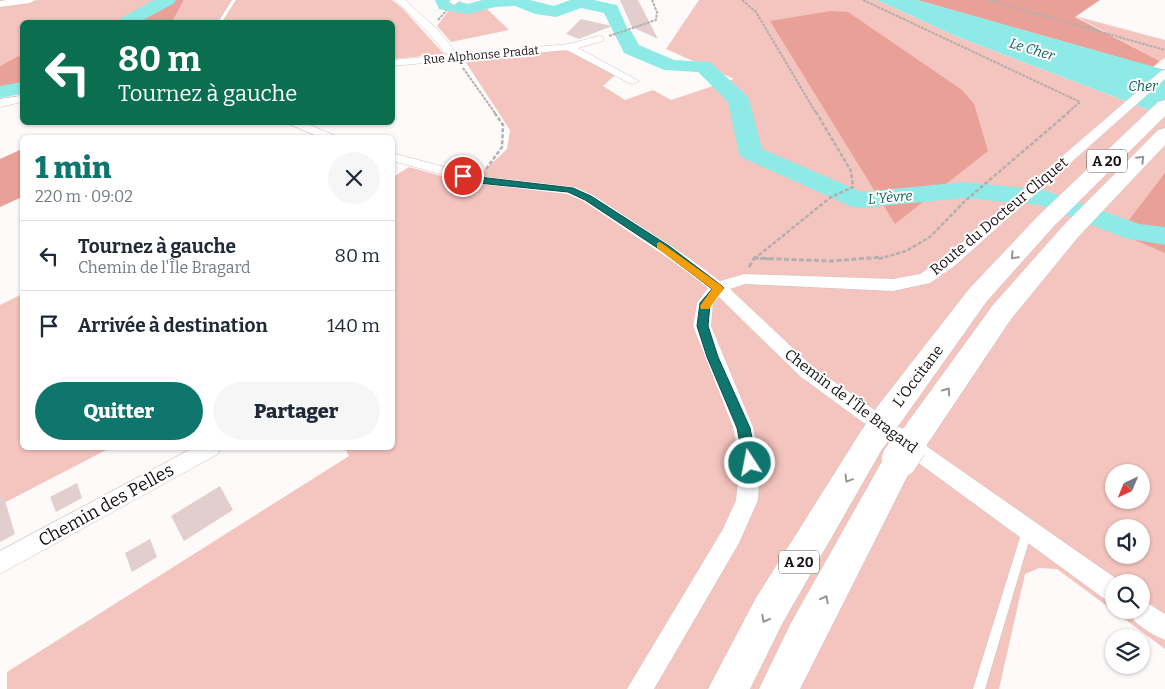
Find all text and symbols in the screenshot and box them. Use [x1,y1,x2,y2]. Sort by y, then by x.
water label: Le Cher [1007,35,1058,65]
text: 80 m [118,38,201,80]
icon: left [35,40,100,105]
street label: Rue Alphonse Pradat [423,43,540,67]
water label: Cher [1128,78,1159,95]
text: Tournez à gauche [118,80,297,107]
text: 1 min [35,150,111,186]
road number: A 20 [1087,150,1127,172]
button: close [328,152,380,204]
street label: Route du Docteur Cliquet [927,153,1072,279]
pin [442,155,484,197]
one-way arrow [1135,156,1144,165]
icon: arrive [449,162,477,190]
text: 220 m · 09:02 [35,187,133,206]
water label: L'Yèvre [867,187,913,208]
text: Tournez à gauche [78,235,236,258]
icon: left [35,242,63,270]
text: 80 m [334,244,380,267]
one-way arrow [1011,251,1020,260]
text: Chemin de l'Île Bragard [78,258,251,277]
icon: arrive [35,312,63,340]
text: Arrivée à destination [78,314,268,337]
text: 140 m [327,314,380,337]
street label: L'Occitane [889,341,947,411]
street label: Chemin de l'Île Bragard [781,345,921,457]
button: Quitter [35,382,203,440]
button: Partager [213,382,380,440]
one-way arrow [941,387,950,397]
position arrow [723,436,775,488]
street label: Chemin des Pelles [34,459,178,551]
north arrow [1105,464,1150,509]
map controls [1105,464,1150,674]
one-way arrow [845,474,855,483]
button: sound [1105,519,1150,564]
road number: A 20 [779,550,819,574]
button: search [1105,574,1150,619]
one-way arrow [819,595,829,604]
one-way arrow [761,613,771,622]
button: layers [1105,629,1150,674]

